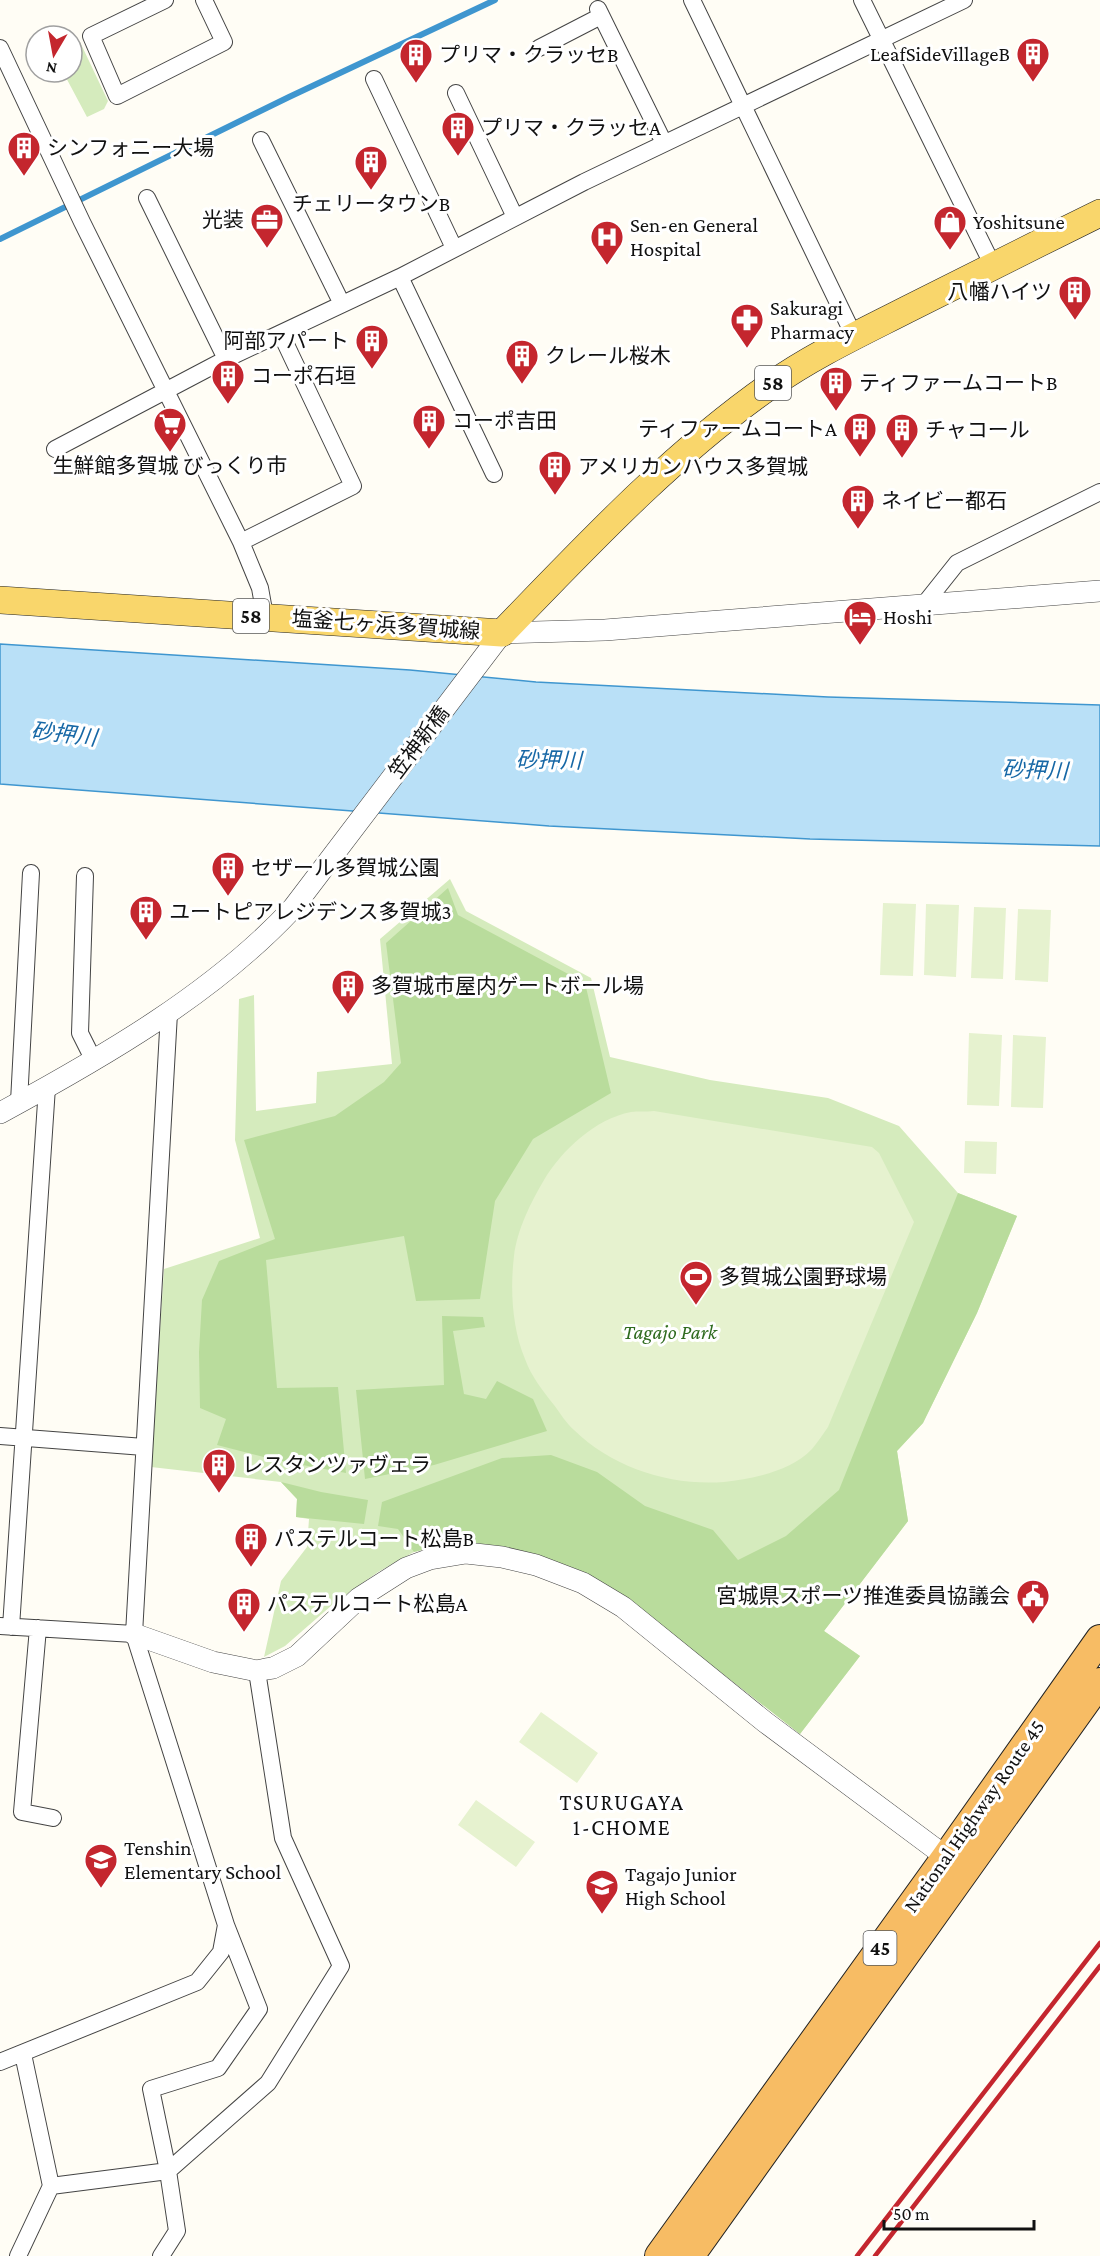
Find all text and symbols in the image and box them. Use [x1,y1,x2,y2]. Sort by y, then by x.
north arrow [24,24,84,84]
building icon: LeafSideVillageB [1015,36,1051,83]
building icon: プリマ・クラッセB [398,37,434,84]
place label: LeafSideVillageB [870,42,1010,66]
place label: プリマ・クラッセB [439,43,618,67]
text: N [45,59,58,78]
building icon: プリマ・クラッセA [440,110,476,157]
place label: プリマ・クラッセA [481,116,661,140]
building icon: シンフォニー大場 [6,130,42,177]
place label: シンフォニー大場 [47,136,214,160]
building icon: チェリータウンB [353,144,389,191]
place label: チェリータウンB [292,192,450,216]
office icon: 光装 [249,202,285,249]
shop icon: Yoshitsune [932,204,968,251]
place label: 光装 [202,208,244,232]
place label: Yoshitsune [973,210,1065,234]
place label: Sen-en General Hospital [630,213,758,261]
hospital icon: Sen-en General Hospital [589,219,625,266]
building icon: 八幡ハイツ [1057,274,1093,321]
place label: 八幡ハイツ [947,280,1052,304]
place label: Sakuragi Pharmacy [770,296,854,344]
pharmacy icon: Sakuragi Pharmacy [729,302,765,349]
building icon: 阿部アパート [354,323,390,370]
place label: 阿部アパート [223,329,349,353]
building icon: クレール桜木 [504,338,540,385]
place label: クレール桜木 [545,344,671,368]
building icon: コーポ石垣 [210,358,246,405]
place label: コーポ石垣 [251,364,356,388]
building icon: ティファームコートB [818,365,854,412]
road number: 58 [755,366,791,400]
place label: ティファームコートB [859,371,1058,395]
building icon: コーポ吉田 [411,403,447,450]
supermarket icon: 生鮮館多賀城 びっくり市 [152,406,188,453]
place label: コーポ吉田 [452,409,557,433]
building icon: ティファームコートA [842,411,878,458]
building icon: チャコール [884,412,920,459]
place label: ティファームコートA [638,417,837,441]
place label: チャコール [925,418,1030,442]
building icon: アメリカンハウス多賀城 [537,449,573,496]
place label: 生鮮館多賀城 びっくり市 [53,454,287,478]
place label: アメリカンハウス多賀城 [578,455,808,479]
building icon: ネイビー都石 [840,483,876,530]
place label: ネイビー都石 [881,489,1007,513]
road number: 58 [233,599,269,633]
hotel icon: Hoshi [842,599,878,646]
place label: Hoshi [883,605,933,629]
street label: 塩釜七ヶ浜多賀城線 [291,606,481,644]
street label: 笠神新橋 [384,701,454,783]
water label: 砂押川 [30,718,100,751]
water label: 砂押川 [516,747,584,773]
water label: 砂押川 [1002,756,1070,784]
building icon: セザール多賀城公園 [210,850,246,897]
place label: セザール多賀城公園 [251,856,440,880]
building icon: ユートピアレジデンス多賀城3 [128,894,164,941]
place label: ユートピアレジデンス多賀城3 [169,900,452,924]
building icon: 多賀城市屋内ゲートボール場 [330,968,366,1015]
place label: 多賀城市屋内ゲートボール場 [371,974,644,998]
sports icon: 多賀城公園野球場 [678,1259,714,1306]
place label: 多賀城公園野球場 [719,1265,887,1289]
park label: Tagajo Park [623,1320,718,1344]
building icon: レスタンツァヴェラ [201,1447,237,1494]
place label: レスタンツァヴェラ [242,1453,431,1477]
building icon: パステルコート松島B [233,1521,269,1568]
place label: パステルコート松島B [274,1527,474,1551]
public building icon: 宮城県スポーツ推進委員協議会 [1015,1578,1051,1625]
place label: 宮城県スポーツ推進委員協議会 [716,1584,1010,1608]
building icon: パステルコート松島A [226,1586,262,1633]
place label: パステルコート松島A [267,1592,468,1616]
street label: National Highway Route 45 [898,1715,1050,1917]
district label: TSURUGAYA 1-CHOME [560,1790,684,1840]
place label: Tenshin Elementary School [124,1836,281,1884]
school or university icon: Tenshin Elementary School [83,1842,119,1889]
place label: Tagajo Junior High School [625,1862,737,1910]
school or university icon: Tagajo Junior High School [584,1868,620,1915]
road number: 45 [864,1931,896,1965]
scale bar [884,2193,1034,2231]
text: 50 m [893,2204,930,2224]

